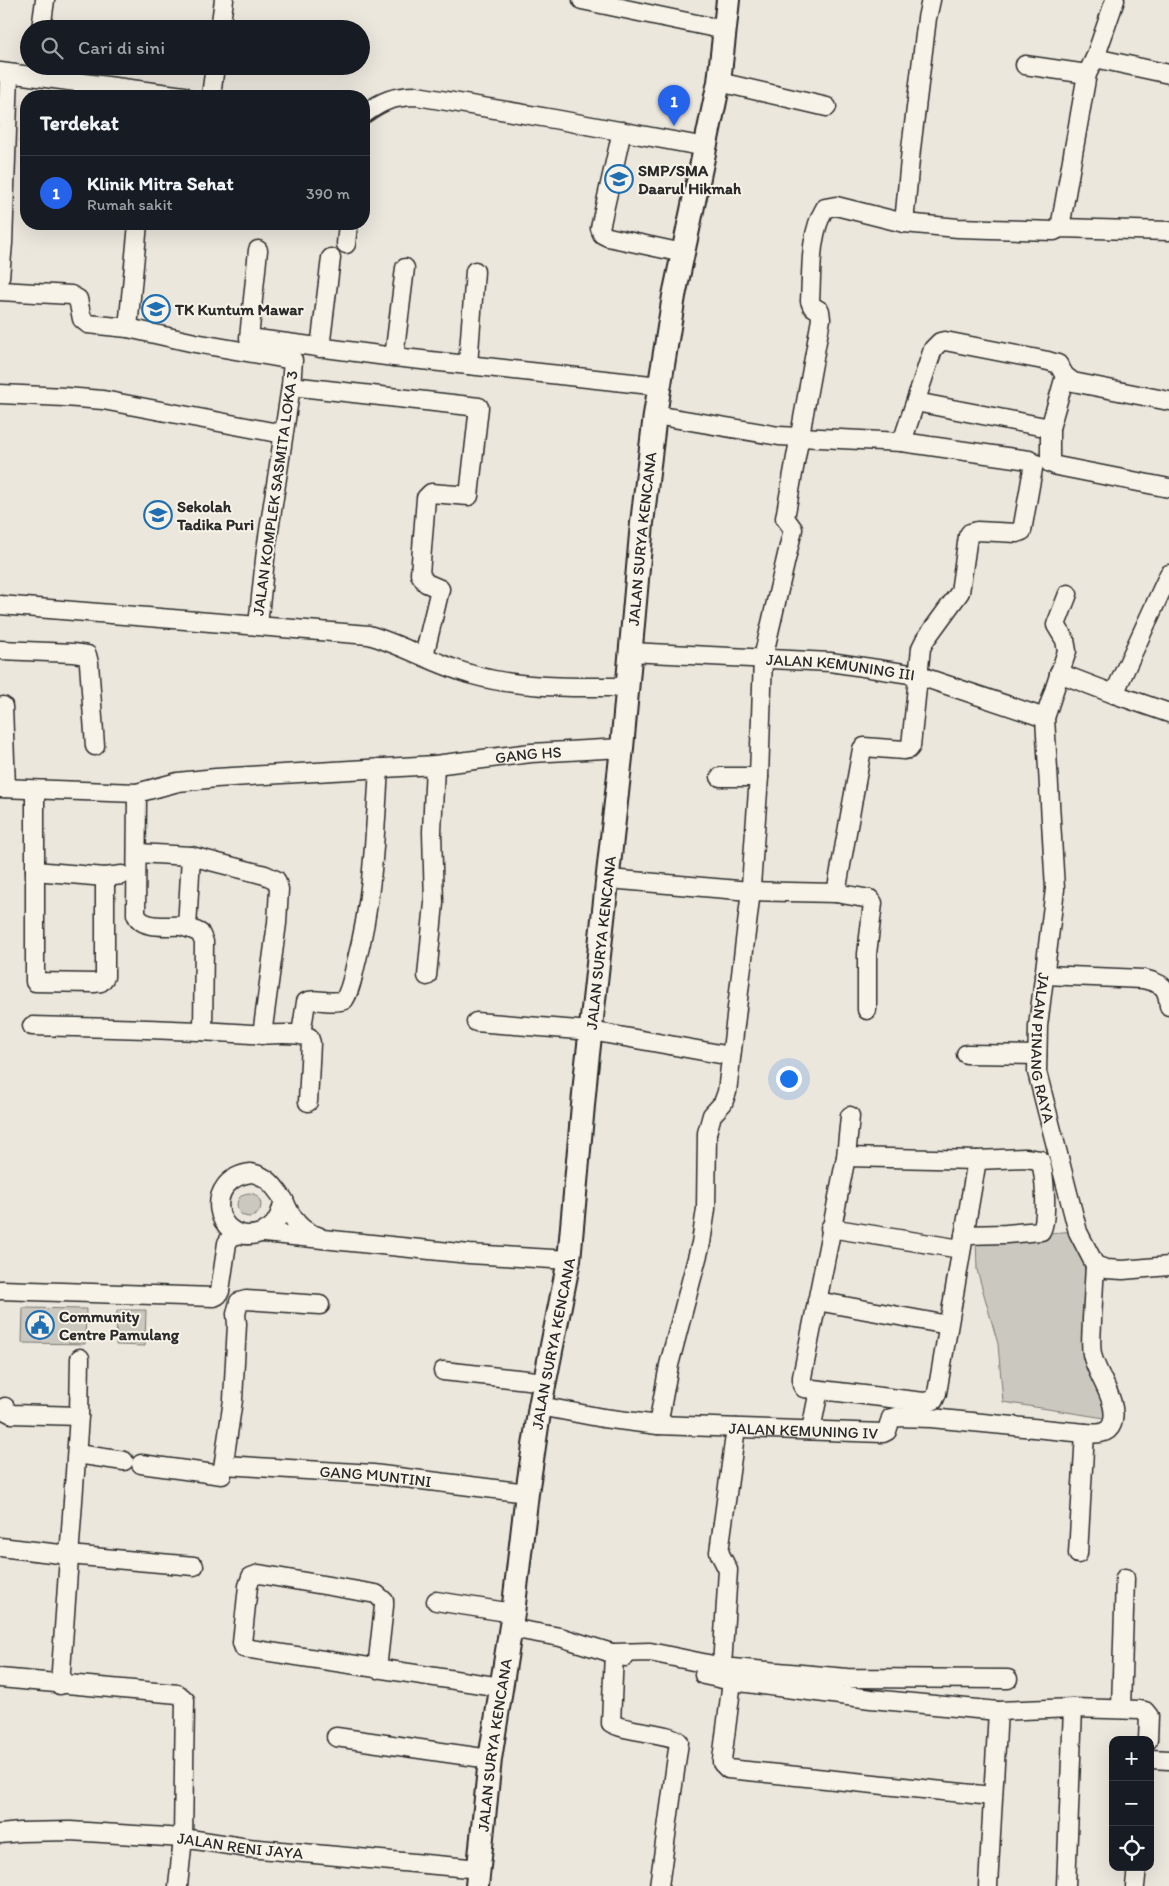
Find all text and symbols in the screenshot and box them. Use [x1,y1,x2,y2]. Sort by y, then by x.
search box [20,20,370,75]
icon: search [38,34,66,62]
text: Cari di sini [78,36,165,59]
pin: 1 [658,85,690,126]
text: Terdekat [40,110,119,135]
place label: SMP/SMA Daarul Hikmah [638,161,742,198]
school or university icon: SMP/SMA Daarul Hikmah [604,164,634,194]
text: Klinik Mitra Sehat [87,172,234,195]
text: 1 [52,184,60,203]
text: 390 m [306,184,350,203]
text: Rumah sakit [87,195,172,214]
school or university icon: TK Kuntum Mawar [141,294,171,324]
place label: TK Kuntum Mawar [174,300,305,319]
street label: JALAN KOMPLEK SASMITA LOKA 3 [248,369,302,617]
street label: JALAN SURYA KENCANA [623,451,660,627]
place label: Sekolah Tadika Puri [176,497,254,534]
school or university icon: Sekolah Tadika Puri [143,500,173,530]
street label: JALAN KEMUNING III [765,649,916,684]
street label: GANG HS [494,742,562,767]
street label: JALAN SURYA KENCANA [581,855,619,1031]
street label: JALAN PINANG RAYA [1027,972,1059,1125]
your location [776,1066,802,1092]
street label: JALAN SURYA KENCANA [527,1256,579,1431]
place label: Community Centre Pamulang [59,1307,180,1345]
public building icon: Community Centre Pamulang [25,1310,55,1340]
street label: JALAN KEMUNING IV [729,1418,879,1442]
street label: GANG MUNTINI [319,1461,433,1491]
street label: JALAN SURYA KENCANA [473,1657,515,1833]
map controls [1109,1736,1154,1871]
button: + [1109,1736,1154,1781]
button: − [1109,1781,1154,1826]
button: locate [1109,1826,1154,1871]
street label: JALAN RENI JAYA [177,1828,304,1862]

